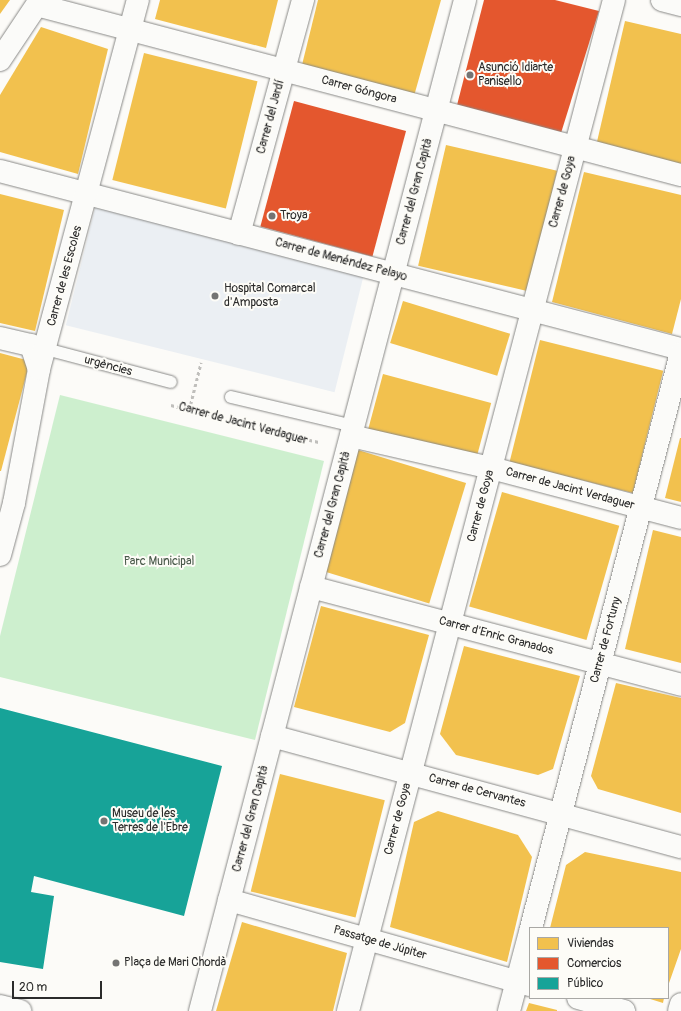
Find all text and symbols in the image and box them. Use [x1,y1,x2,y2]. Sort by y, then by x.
place label: Asunció Idiarte Panisello [478,61,553,89]
marker: Asunció Idiarte Panisello [465,70,475,80]
street label: Carrer Góngora [320,73,398,107]
street label: Carrer del Jardí [254,78,288,156]
street label: Carrer del Gran Capità [394,137,436,247]
street label: Carrer de Goya [547,155,579,229]
place label: Troya [280,209,307,223]
marker: Troya [267,211,277,221]
street label: Carrer de les Escoles [45,224,85,328]
street label: Carrer de Menéndez Pelayo [273,235,409,285]
place label: Hospital Comarcal d'Amposta [224,282,316,310]
marker: Hospital Comarcal d'Amposta [209,290,221,302]
street label: urgències [82,353,134,379]
street label: Carrer de Jacint Verdaguer [177,400,309,448]
street label: Carrer del Gran Capità [312,450,354,560]
street label: Carrer de Jacint Verdaguer [504,465,636,513]
street label: Carrer de Goya [465,469,497,543]
park label: Parc Municipal [124,555,194,569]
street label: Carrer de Fortuny [588,595,624,685]
street label: Carrer d'Enric Granados [437,614,555,658]
street label: Carrer del Gran Capità [230,764,272,874]
street label: Carrer de Cervantes [427,771,527,811]
street label: Carrer de Goya [382,782,414,856]
place label: Museu de les Terres de l'Ebre [112,807,188,835]
marker: Museu de les Terres de l'Ebre [99,816,109,826]
street label: Passatge de Júpiter [332,923,428,963]
legend [529,927,669,999]
text: Viviendas [567,936,614,951]
place label: Plaça de Mari Chordà [124,956,226,970]
text: Comercios [567,956,621,971]
marker: Plaça de Mari Chordà [111,958,121,968]
scale bar [14,973,104,999]
text: Público [567,976,603,991]
text: 20 m [19,980,47,995]

